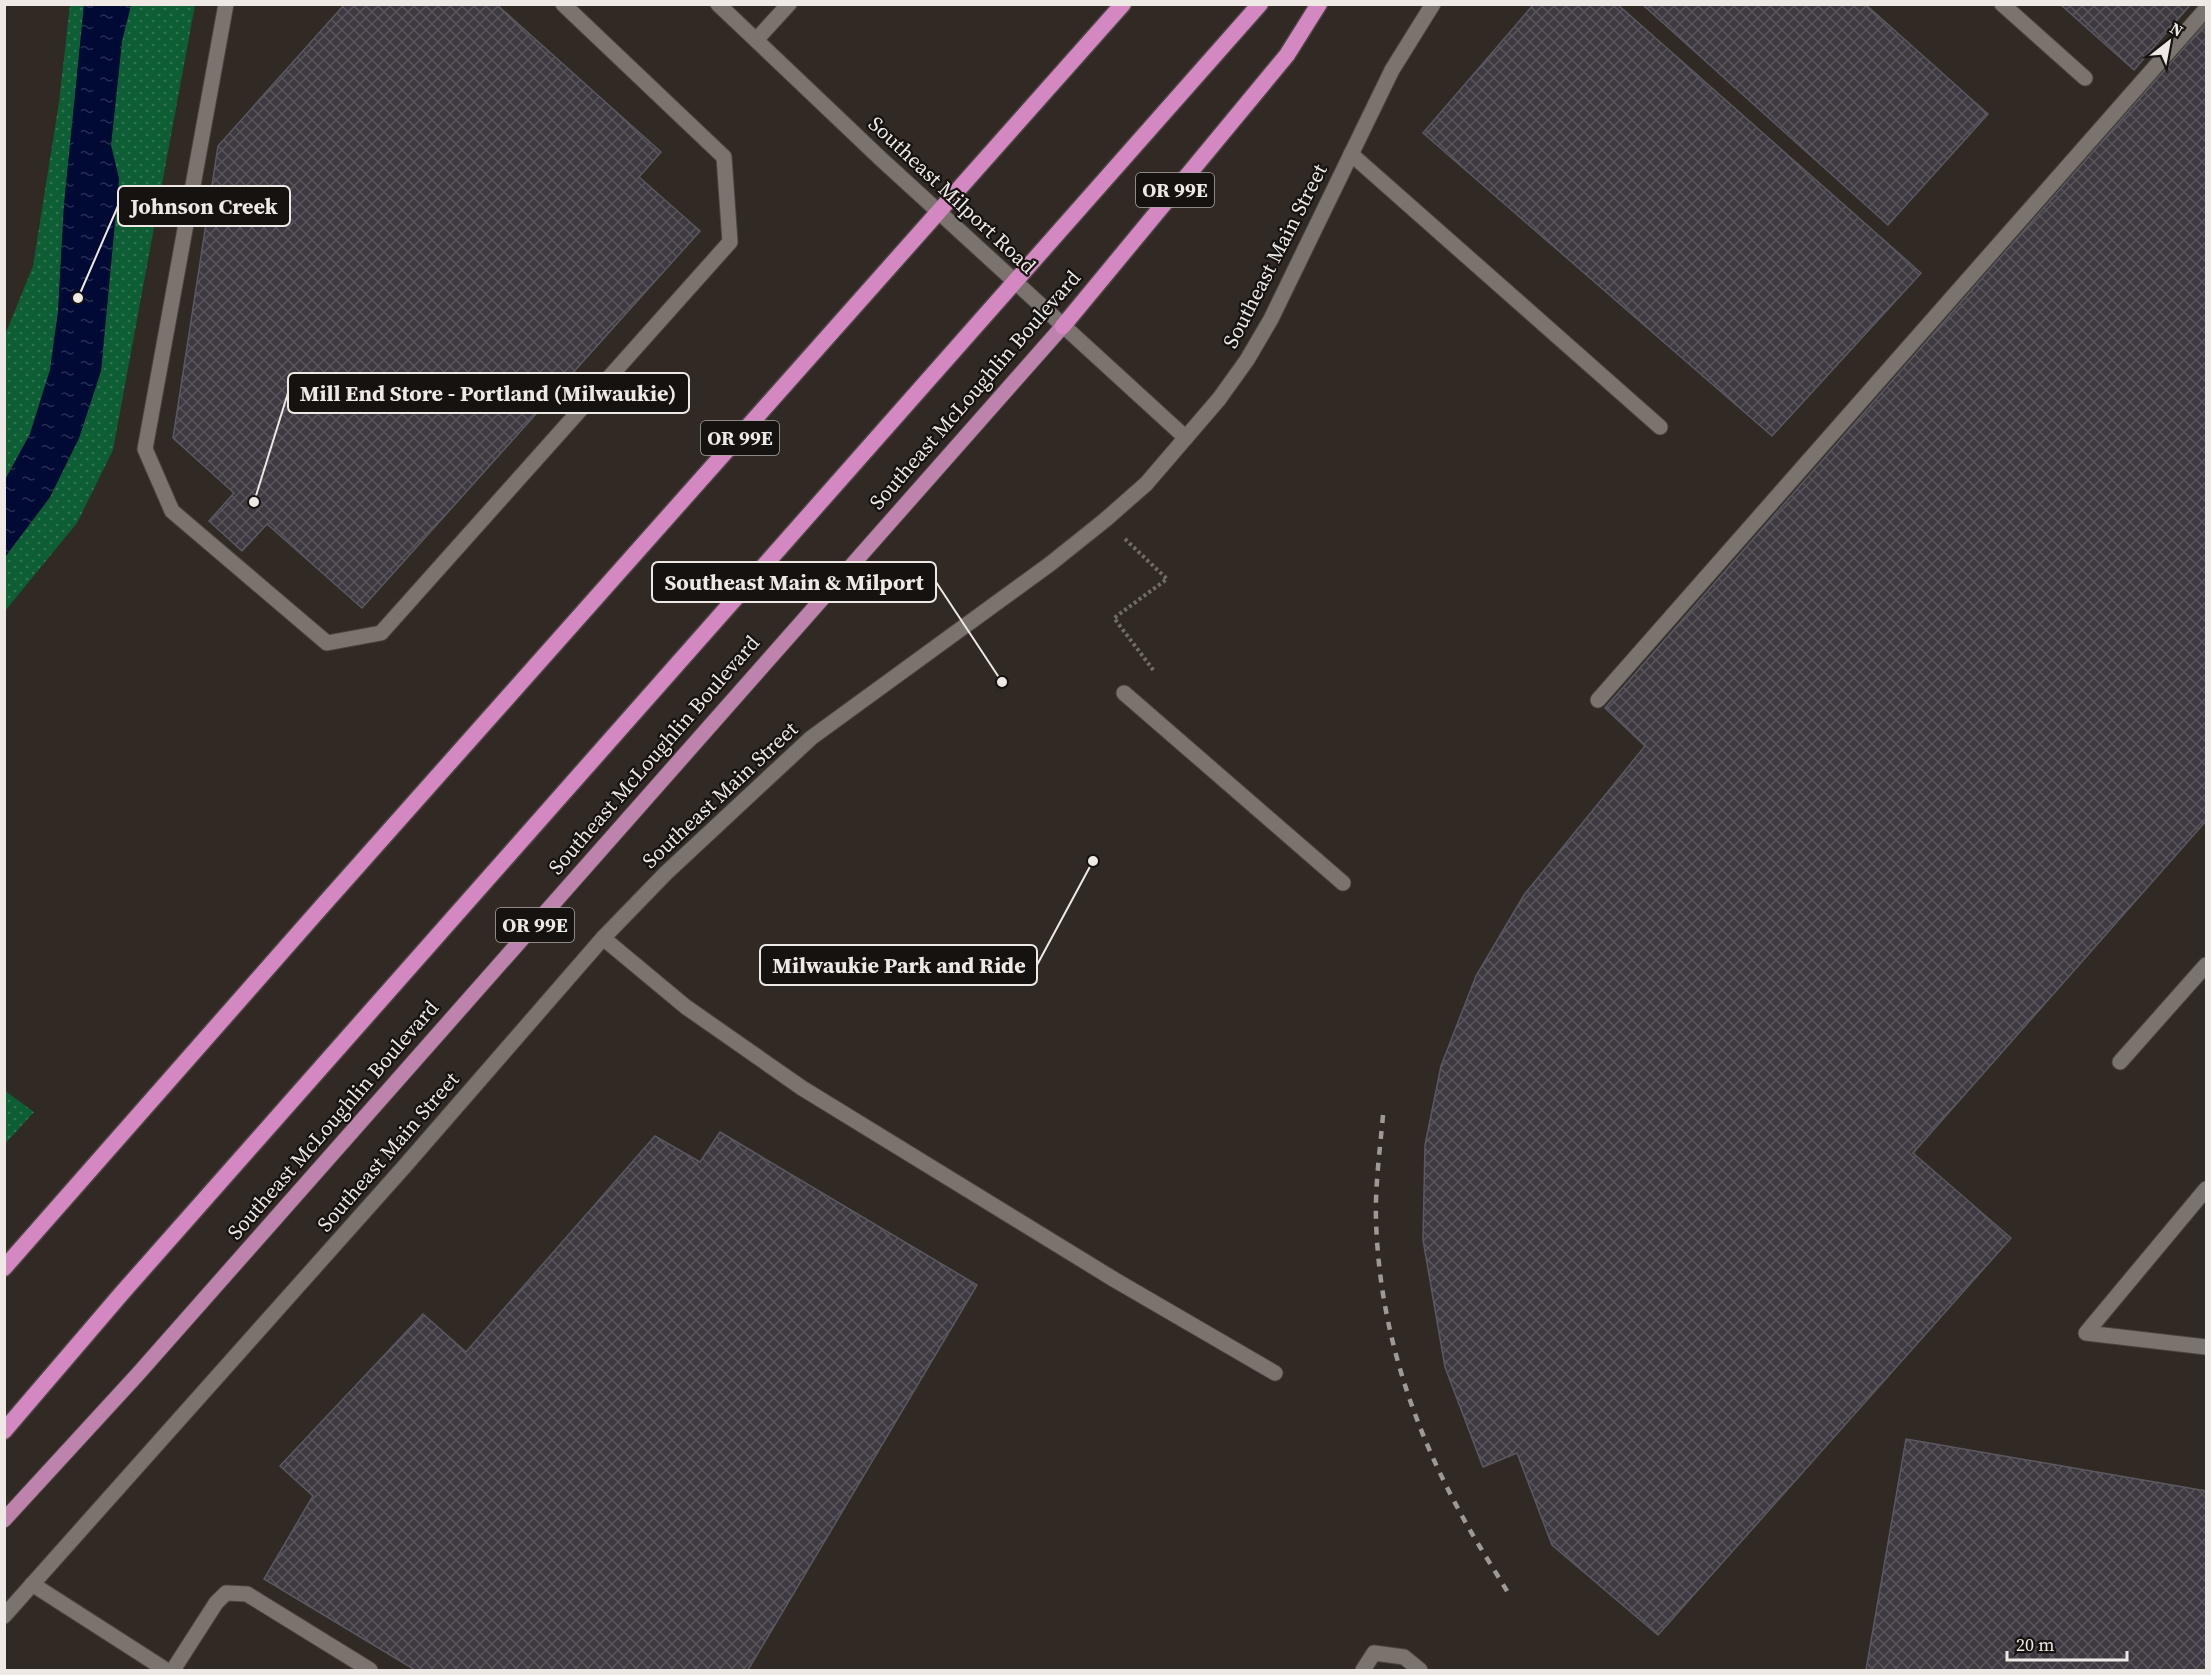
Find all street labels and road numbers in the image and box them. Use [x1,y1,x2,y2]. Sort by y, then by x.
street label: Southeast Milport Road [862,109,1042,280]
street label: Southeast Main Street [1216,159,1334,353]
road number: OR 99E [1136,173,1214,207]
street label: Southeast McLoughlin Boulevard [862,264,1087,516]
road number: OR 99E [701,421,779,455]
street label: Southeast McLoughlin Boulevard [541,629,766,881]
street label: Southeast Main Street [635,715,804,875]
road number: OR 99E [496,908,574,942]
street label: Southeast McLoughlin Boulevard [220,994,445,1246]
street label: Southeast Main Street [310,1065,465,1238]

